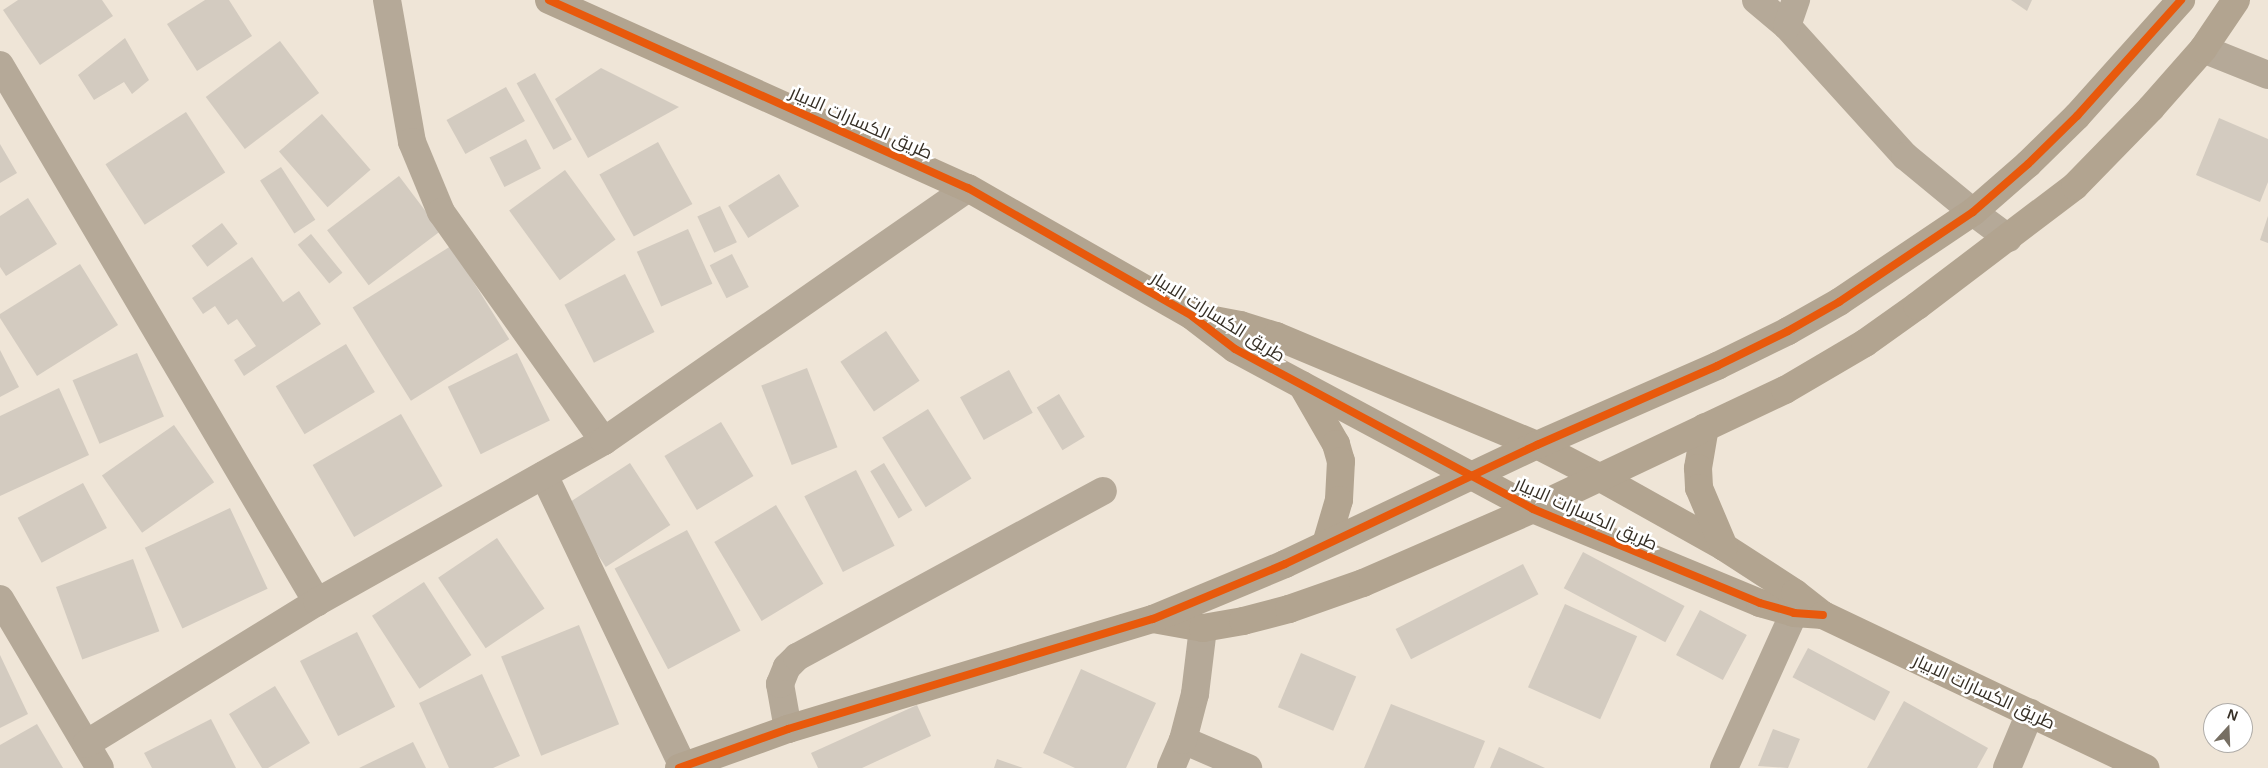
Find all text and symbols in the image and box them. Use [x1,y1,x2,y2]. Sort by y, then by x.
street label: طريق الكسارات الابيار [786,82,936,164]
street label: طريق الكسارات الابيار [1147,267,1289,367]
street label: طريق الكسارات الابيار [1511,473,1661,555]
street label: طريق الكسارات الابيار [1910,650,2058,734]
north arrow [2203,703,2253,753]
text: N [2225,706,2240,724]

